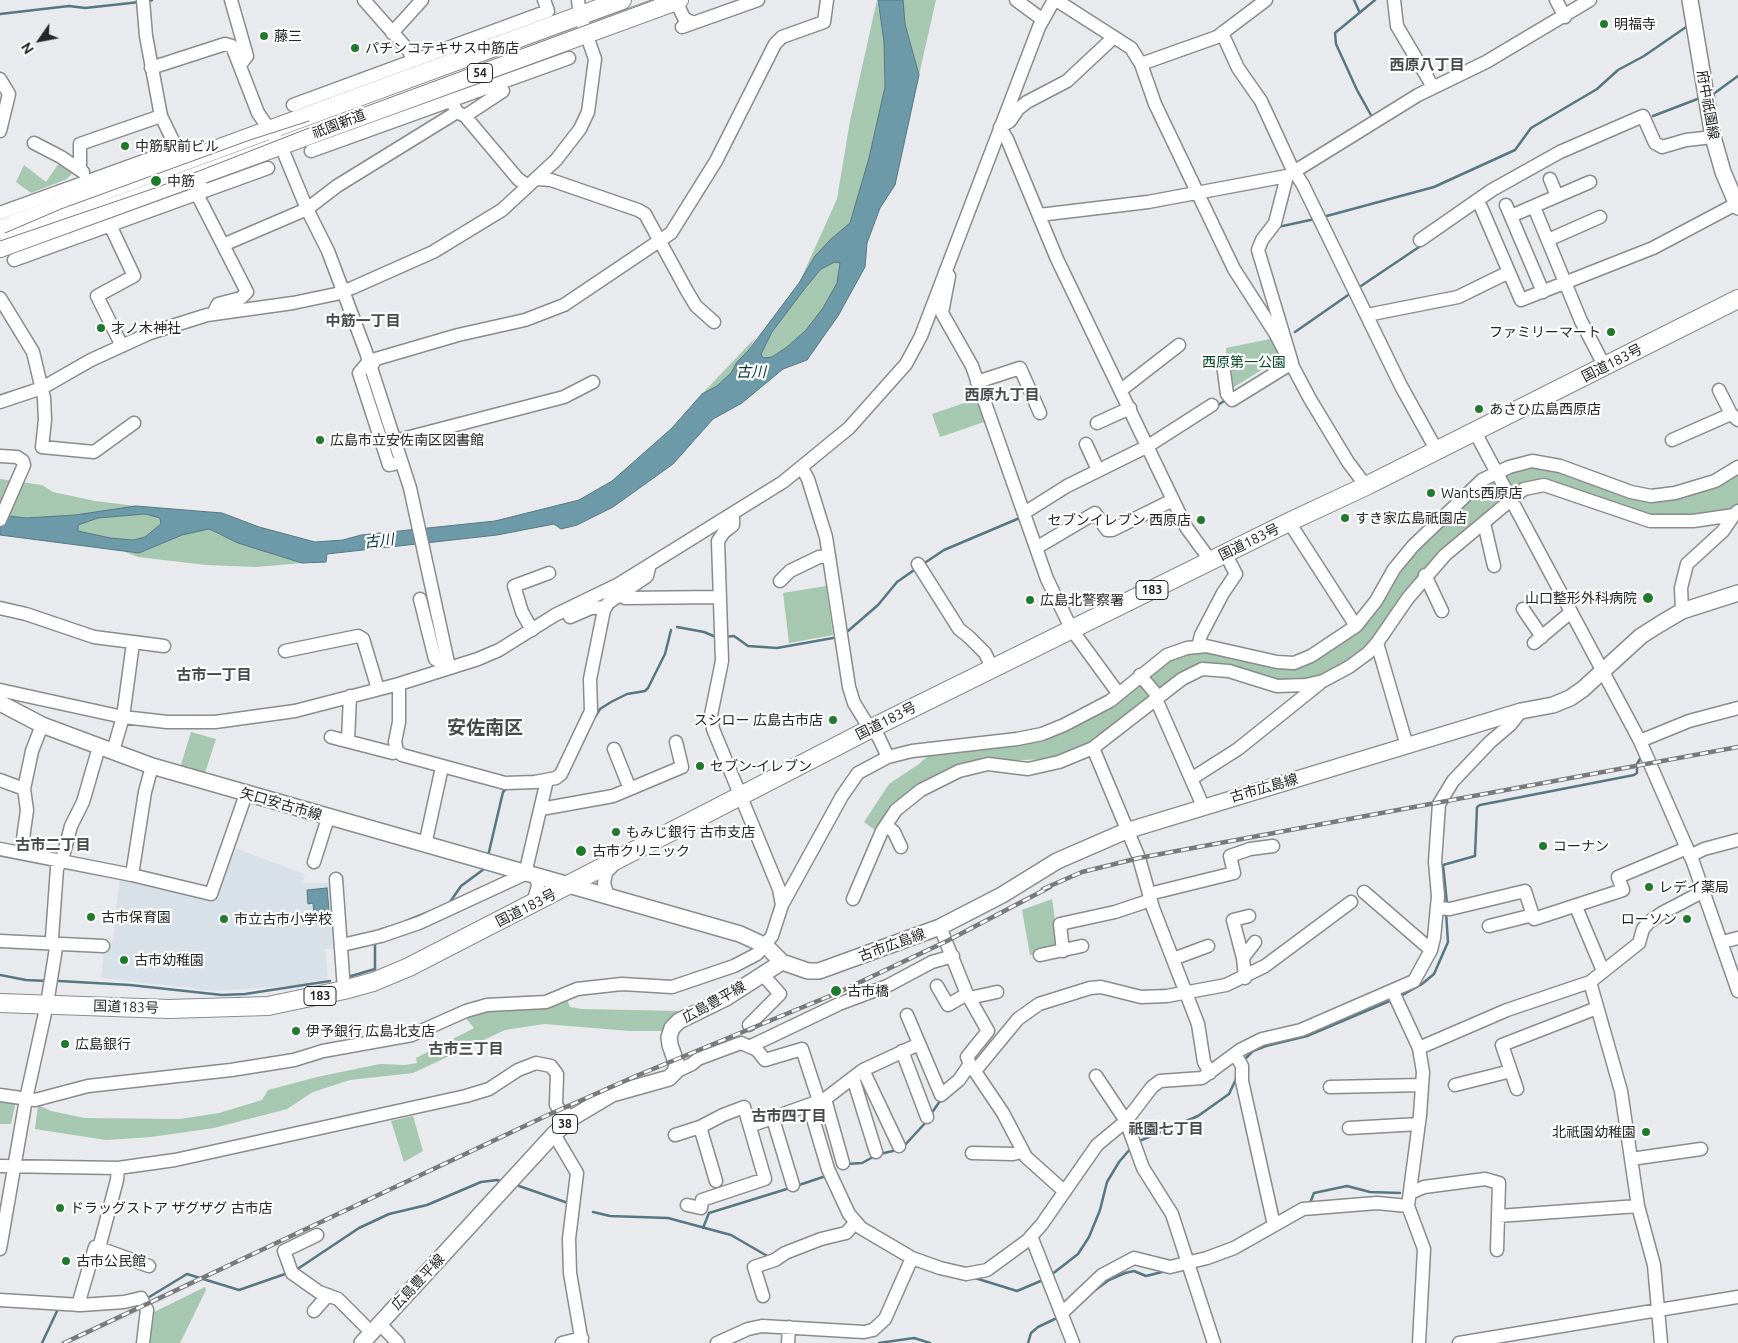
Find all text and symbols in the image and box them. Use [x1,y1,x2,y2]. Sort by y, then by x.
north arrow [15,15,65,65]
place label: 明福寺 [1614,16,1656,32]
marker: 明福寺 [1598,18,1610,30]
place label: 藤三 [274,28,302,44]
marker: 藤三 [258,30,270,42]
text: N [18,39,37,57]
place label: パチンコテキサス中筋店 [365,40,519,56]
marker: パチンコテキサス中筋店 [349,42,361,54]
district label: 西原八丁目 [1390,56,1464,74]
road number: 54 [468,64,492,82]
street label: 府中祇園線 [1694,69,1722,141]
street label: 祇園新道 [310,106,368,142]
place label: 中筋駅前ビル [135,138,219,154]
marker: 中筋駅前ビル [119,140,131,152]
place label: 中筋 [167,173,195,189]
marker: 中筋 [149,174,163,188]
district label: 中筋一丁目 [326,312,400,330]
place label: 才ノ木神社 [111,320,181,336]
marker: 才ノ木神社 [95,322,107,334]
place label: ファミリーマート [1489,324,1601,340]
marker: ファミリーマート [1605,326,1617,338]
street label: 国道183号 [1579,341,1645,385]
park label: 西原第一公園 [1202,354,1286,370]
water label: 古川 [736,363,766,381]
district label: 西原九丁目 [965,386,1039,404]
place label: あさひ広島西原店 [1489,401,1601,417]
marker: あさひ広島西原店 [1473,403,1485,415]
place label: 広島市立安佐南区図書館 [330,432,484,448]
marker: 広島市立安佐南区図書館 [314,434,326,446]
place label: Wants西原店 [1441,485,1522,501]
marker: Wants西原店 [1425,487,1437,499]
place label: すき家広島祇園店 [1355,510,1467,526]
place label: セブンイレブン 西原店 [1048,512,1191,528]
marker: すき家広島祇園店 [1339,512,1351,524]
marker: セブンイレブン 西原店 [1195,514,1207,526]
street label: 国道183号 [1216,520,1282,564]
water label: 古川 [363,530,395,552]
road number: 183 [1136,580,1168,600]
place label: 山口整形外科病院 [1525,590,1637,606]
marker: 山口整形外科病院 [1641,591,1655,605]
place label: 広島北警察署 [1040,592,1124,608]
marker: 広島北警察署 [1024,594,1036,606]
district label: 古市一丁目 [177,666,251,684]
street label: 国道183号 [853,699,919,743]
place label: スシロー 広島古市店 [694,712,823,728]
marker: スシロー 広島古市店 [827,714,839,726]
district label: 安佐南区 [447,717,523,739]
place label: セブン-イレブン [710,758,812,774]
marker: セブン-イレブン [694,760,706,772]
street label: 古市広島線 [1228,770,1300,806]
street label: 矢口安古市線 [238,784,324,824]
place label: もみじ銀行 古市支店 [626,824,755,840]
marker: もみじ銀行 古市支店 [610,826,622,838]
district label: 古市二丁目 [16,836,90,854]
place label: コーナン [1553,838,1609,854]
marker: コーナン [1537,840,1549,852]
place label: 古市クリニック [592,843,690,859]
marker: 古市クリニック [574,844,588,858]
place label: レデイ薬局 [1659,879,1729,895]
marker: レデイ薬局 [1643,881,1655,893]
street label: 国道183号 [493,886,559,930]
place label: 古市保育園 [101,909,171,925]
marker: 古市保育園 [85,911,97,923]
place label: 市立古市小学校 [234,911,332,927]
place label: ローソン [1621,911,1677,927]
marker: 市立古市小学校 [218,913,230,925]
marker: ローソン [1681,913,1693,925]
street label: 古市広島線 [856,925,928,965]
place label: 古市幼稚園 [134,952,204,968]
marker: 古市幼稚園 [118,954,130,966]
street label: 広島豊平線 [679,978,749,1026]
place label: 古市橋 [847,983,889,999]
marker: 古市橋 [829,984,843,998]
road number: 183 [304,986,336,1006]
street label: 国道183号 [93,997,159,1017]
place label: 伊予銀行 広島北支店 [306,1023,435,1039]
marker: 伊予銀行 広島北支店 [290,1025,302,1037]
place label: 広島銀行 [75,1036,131,1052]
marker: 広島銀行 [59,1038,71,1050]
district label: 古市三丁目 [429,1040,503,1058]
district label: 古市四丁目 [752,1107,826,1125]
road number: 38 [552,1114,578,1134]
district label: 祇園七丁目 [1129,1120,1203,1138]
place label: 北祇園幼稚園 [1552,1124,1636,1140]
marker: 北祇園幼稚園 [1640,1126,1652,1138]
place label: ドラッグストア ザグザグ 古市店 [70,1200,272,1216]
marker: ドラッグストア ザグザグ 古市店 [54,1202,66,1214]
street label: 広島豊平線 [388,1251,448,1313]
place label: 古市公民館 [76,1253,146,1269]
marker: 古市公民館 [60,1255,72,1267]

